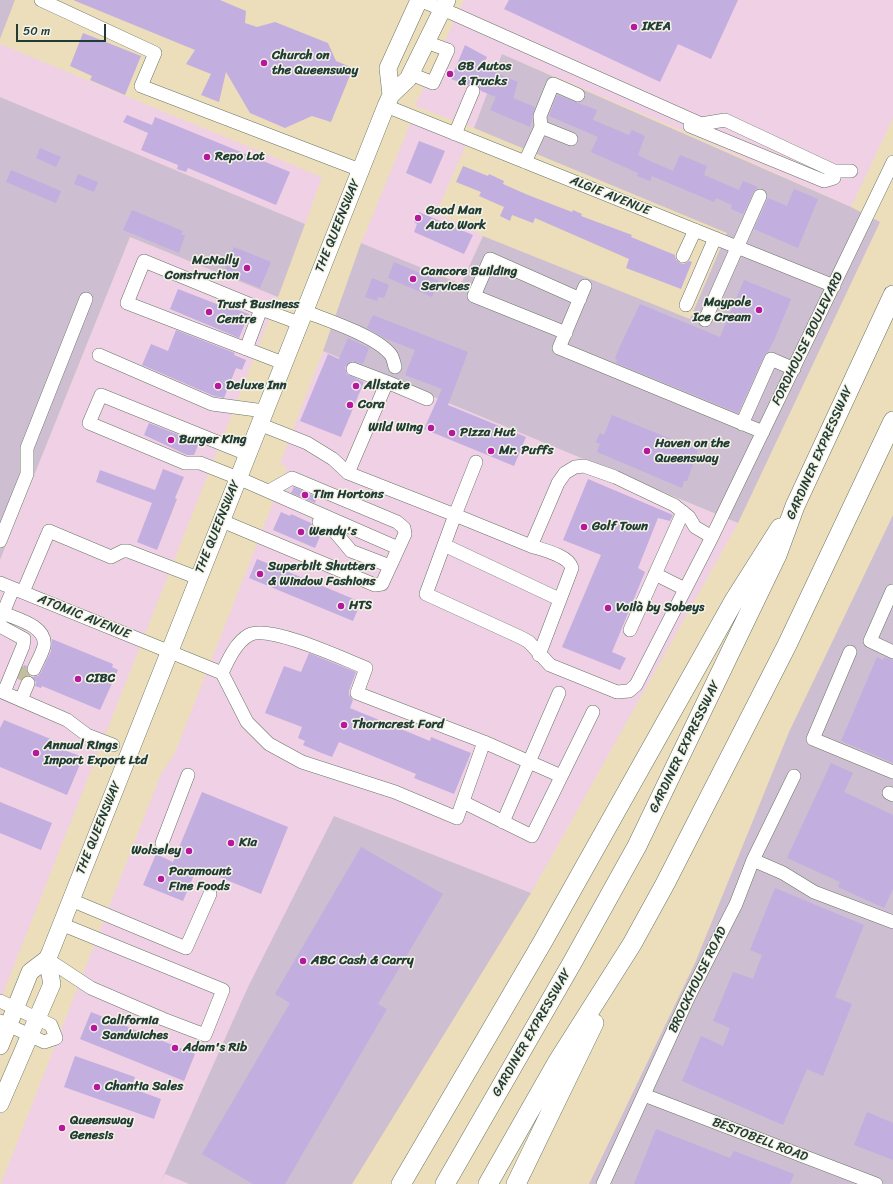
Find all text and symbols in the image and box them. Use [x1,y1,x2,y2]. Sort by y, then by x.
scale bar [18,16,108,42]
place label: IKEA [642,19,671,35]
text: 50 m [23,20,50,42]
marker: IKEA [629,22,639,32]
place label: Church on the Queensway [272,48,358,79]
marker: Church on the Queensway [259,58,269,68]
place label: GB Autos & Trucks [458,59,512,90]
marker: GB Autos & Trucks [445,69,455,79]
place label: Repo Lot [215,149,265,165]
marker: Repo Lot [202,152,212,162]
street label: ALGIE AVENUE [568,173,652,219]
street label: THE QUEENSWAY [312,177,364,275]
place label: Good Man Auto Work [426,203,486,234]
marker: Good Man Auto Work [413,213,423,223]
place label: McNally Construction [165,253,239,284]
marker: McNally Construction [242,263,252,273]
place label: Cancore Building Services [421,264,517,295]
street label: FORDHOUSE BOULEVARD [769,270,847,408]
marker: Cancore Building Services [408,274,418,284]
place label: Maypole Ice Cream [693,295,751,326]
place label: Trust Business Centre [217,297,299,328]
marker: Maypole Ice Cream [754,305,764,315]
marker: Trust Business Centre [204,307,214,317]
place label: Deluxe Inn [226,378,287,394]
place label: Allstate [364,378,410,394]
marker: Deluxe Inn [213,381,223,391]
marker: Allstate [351,381,361,391]
street label: GARDINER EXPRESSWAY [783,384,857,522]
place label: Cora [358,397,385,413]
marker: Cora [345,400,355,410]
place label: Wild Wing [368,420,423,436]
marker: Wild Wing [426,423,436,433]
place label: Pizza Hut [460,425,516,441]
marker: Pizza Hut [447,428,457,438]
place label: Burger King [179,432,247,448]
marker: Burger King [166,435,176,445]
place label: Haven on the Queensway [655,436,730,467]
place label: Mr. Puffs [499,443,554,459]
marker: Mr. Puffs [486,446,496,456]
marker: Haven on the Queensway [642,446,652,456]
street label: THE QUEENSWAY [192,478,244,576]
place label: Tim Hortons [313,487,384,503]
marker: Tim Hortons [300,490,310,500]
place label: Golf Town [592,519,648,535]
marker: Golf Town [579,522,589,532]
place label: Wendy's [309,524,357,540]
marker: Wendy's [296,527,306,537]
place label: Superbilt Shutters & Window Fashions [268,559,376,590]
marker: Superbilt Shutters & Window Fashions [255,569,265,579]
street label: ATOMIC AVENUE [35,591,133,643]
place label: HTS [349,598,372,614]
place label: Voilà by Sobeys [616,600,704,616]
marker: HTS [336,601,346,611]
marker: Voilà by Sobeys [603,603,613,613]
place label: CIBC [86,671,115,687]
marker: CIBC [73,674,83,684]
street label: GARDINER EXPRESSWAY [646,679,724,815]
place label: Thorncrest Ford [352,717,444,733]
marker: Thorncrest Ford [339,720,349,730]
place label: Annual Rings Import Export Ltd [44,738,147,769]
marker: Annual Rings Import Export Ltd [31,748,41,758]
street label: THE QUEENSWAY [73,779,125,877]
place label: Kia [239,835,257,851]
marker: Kia [226,838,236,848]
place label: Wolseley [131,843,181,859]
marker: Wolseley [184,846,194,856]
place label: Paramount Fine Foods [169,864,231,895]
marker: Paramount Fine Foods [156,874,166,884]
street label: BROCKHOUSE ROAD [666,924,730,1036]
place label: ABC Cash & Carry [311,953,414,969]
marker: ABC Cash & Carry [298,956,308,966]
street label: GARDINER EXPRESSWAY [489,967,575,1099]
place label: California Sandwiches [102,1013,168,1044]
marker: California Sandwiches [89,1023,99,1033]
place label: Adam's Rib [183,1040,247,1056]
marker: Adam's Rib [170,1043,180,1053]
place label: Chantia Sales [105,1079,183,1095]
marker: Chantia Sales [92,1082,102,1092]
place label: Queensway Genesis [70,1113,134,1144]
street label: BESTOBELL ROAD [710,1115,810,1165]
marker: Queensway Genesis [57,1123,67,1133]

